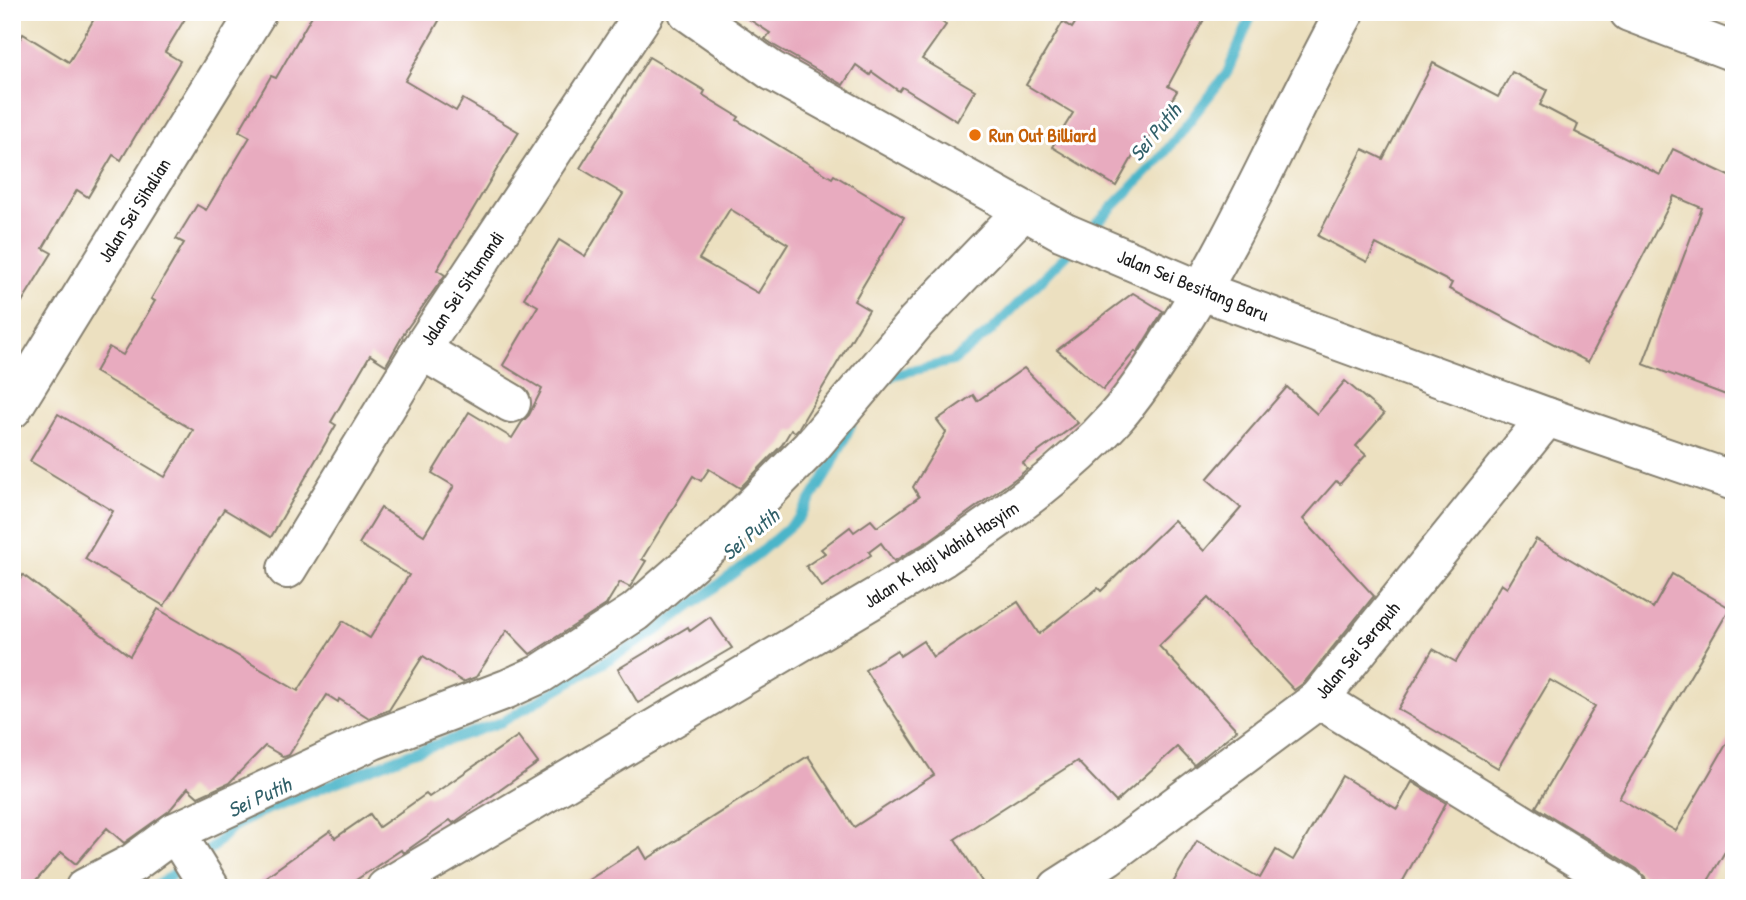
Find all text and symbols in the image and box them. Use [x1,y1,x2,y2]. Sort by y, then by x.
water label: Sei Putih [1122,96,1188,167]
place label: Run Out Billiard [989,122,1096,148]
marker: Run Out Billiard [967,127,983,143]
street label: Jalan Sei Sihalian [92,153,176,267]
street label: Jalan Sei Situmandi [414,226,510,350]
street label: Jalan Sei Besitang Baru [1113,243,1273,327]
street label: Jalan K. Haji Wahid Hasyim [859,494,1024,614]
water label: Sei Putih [715,501,786,567]
street label: Jalan Sei Serapuh [1309,596,1405,704]
water label: Sei Putih [223,769,296,824]

